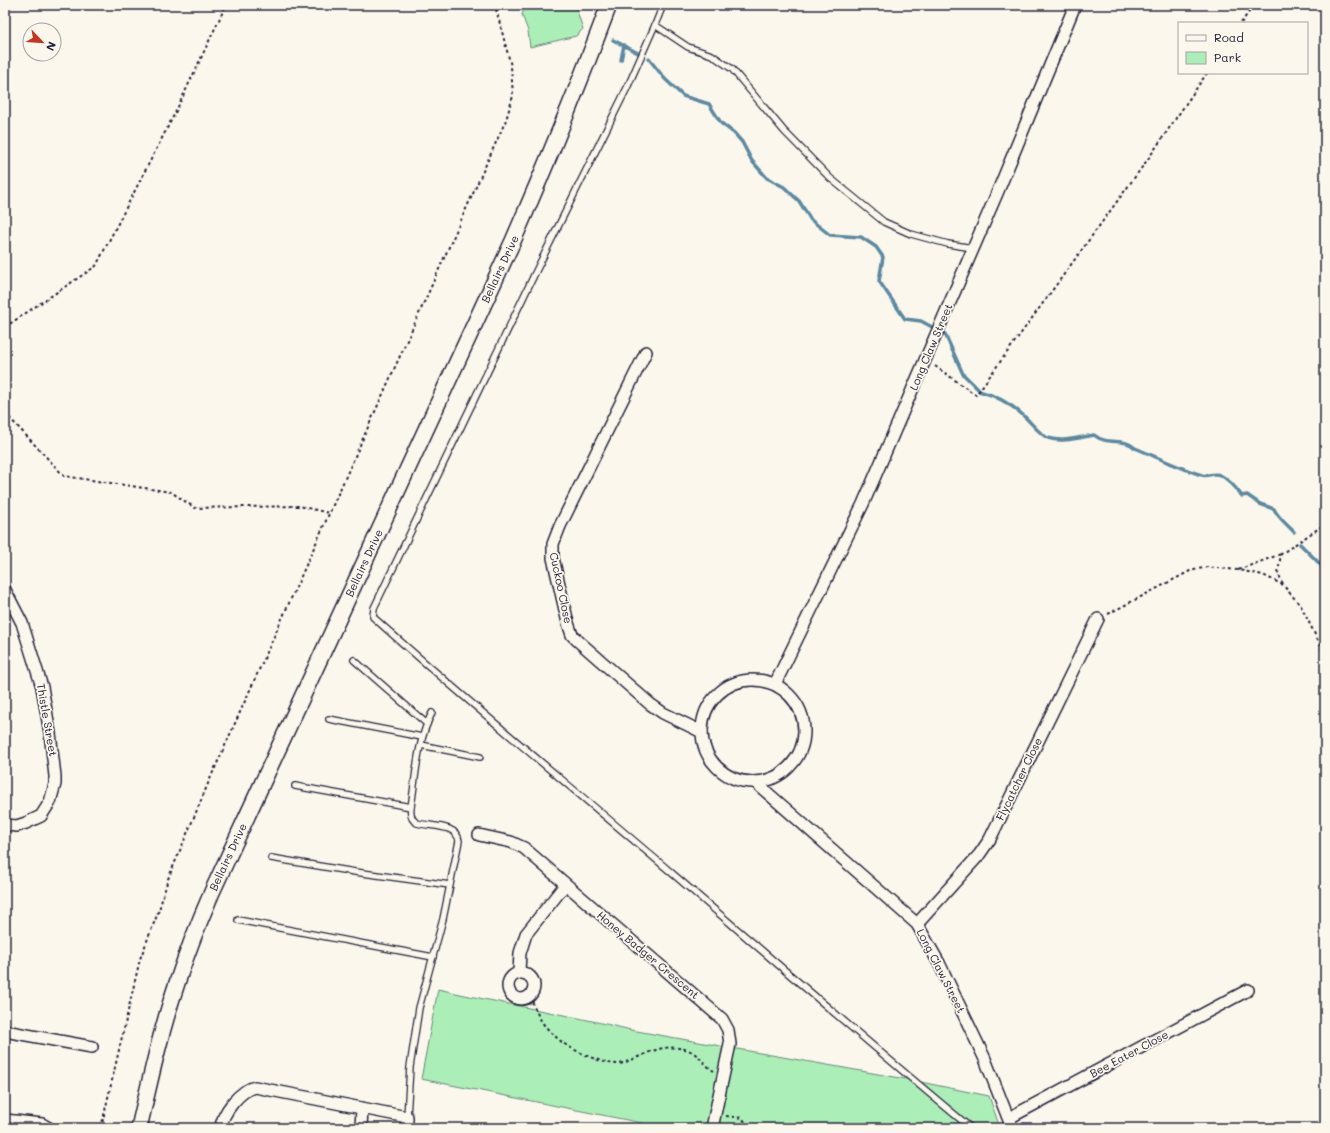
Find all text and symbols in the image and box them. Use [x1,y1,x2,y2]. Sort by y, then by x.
north arrow [22,22,62,62]
legend [1178,22,1308,74]
text: Road [1214,29,1244,45]
text: N [43,39,60,53]
text: Park [1214,49,1241,65]
street label: Bellairs Drive [477,232,522,305]
street label: Long Claw Street [905,301,956,392]
street label: Bellairs Drive [341,526,386,599]
street label: Cuckoo Close [547,551,576,625]
street label: Thistle Street [34,682,61,758]
street label: Flycatcher Close [992,735,1045,823]
street label: Bellairs Drive [205,820,250,893]
street label: Honey Badger Crescent [594,907,703,1002]
street label: Long Claw Street [914,926,969,1016]
street label: Bee Eater Close [1087,1026,1171,1081]

